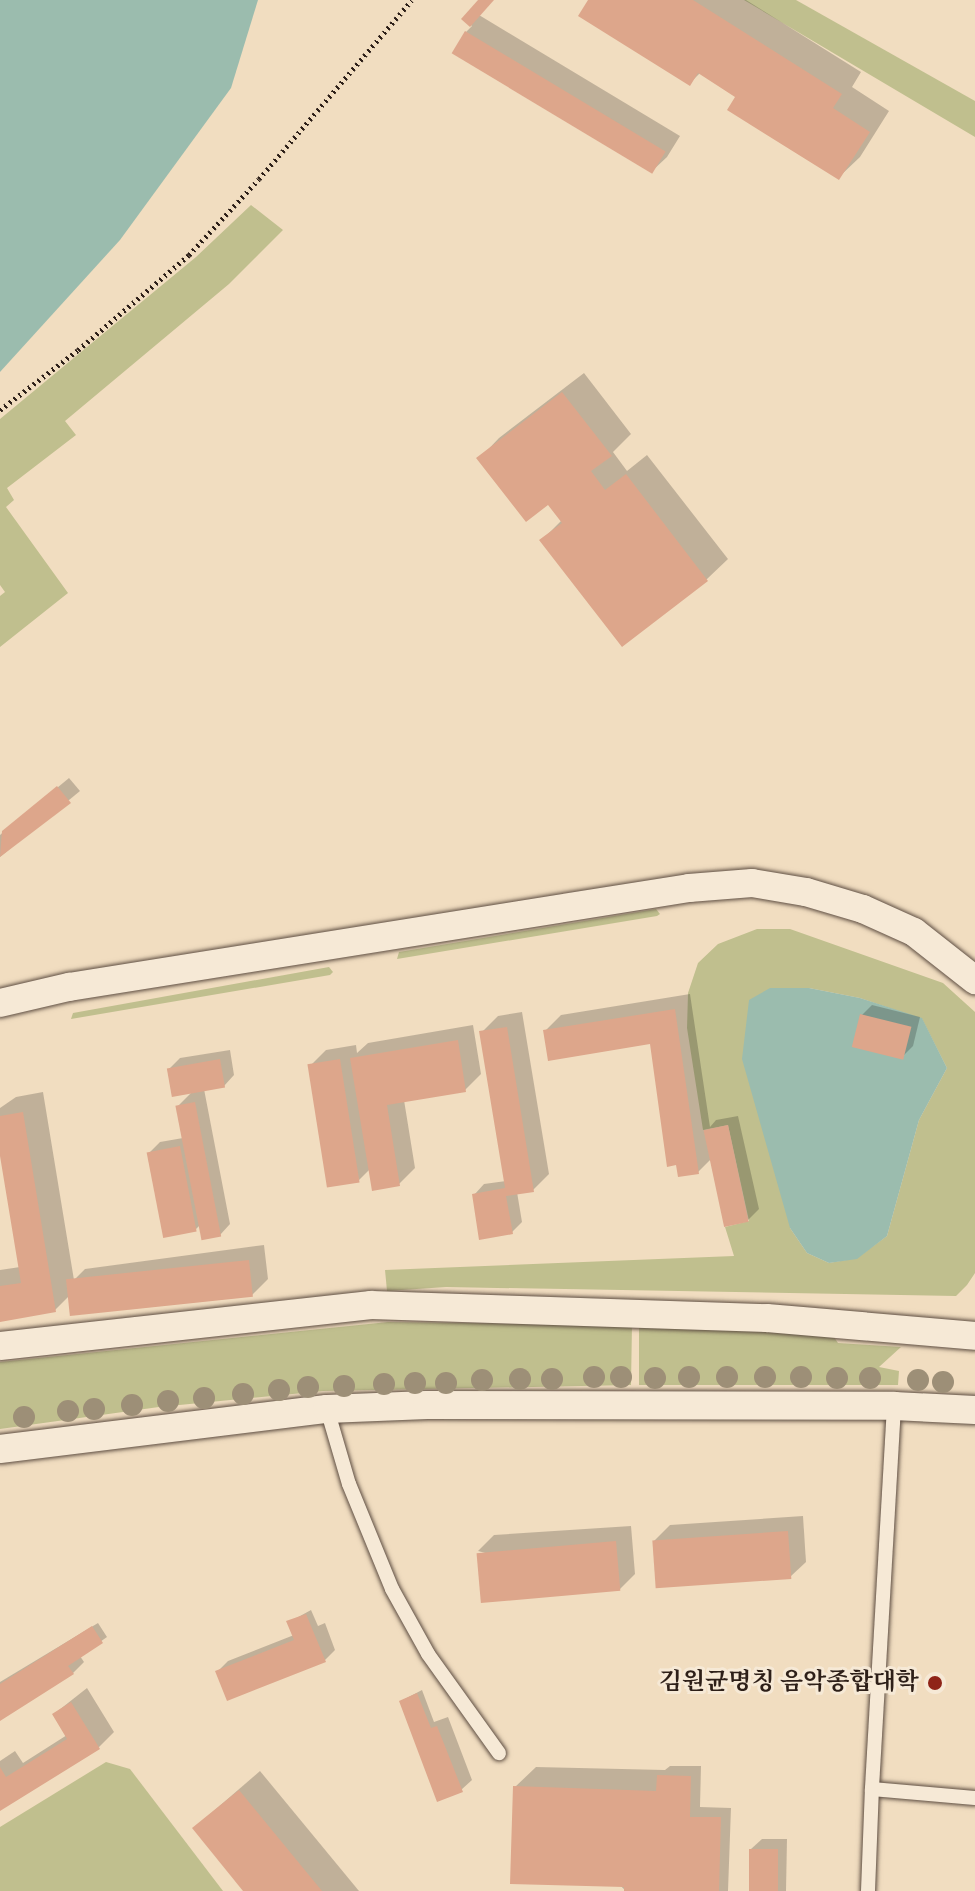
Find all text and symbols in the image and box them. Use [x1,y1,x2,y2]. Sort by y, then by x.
place label: 김원균명칭 음악종합대학 [659,1669,919,1697]
marker: 김원균명칭 음악종합대학 [926,1674,944,1692]

